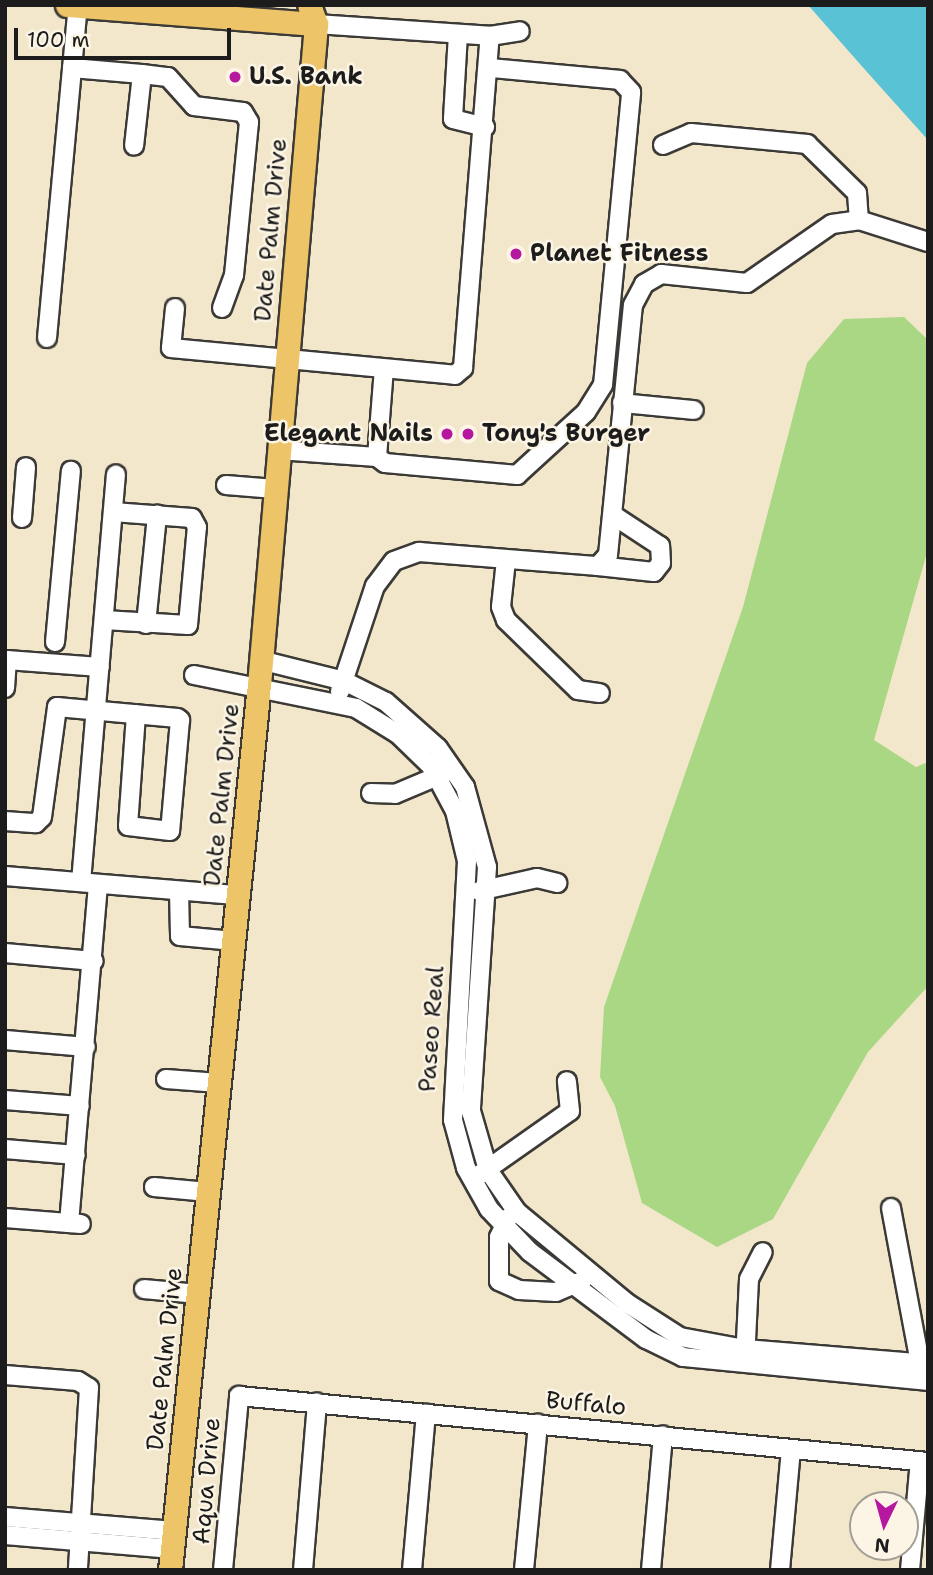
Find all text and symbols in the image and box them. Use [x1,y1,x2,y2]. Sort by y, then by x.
scale bar [18,14,234,58]
text: 100 m [27,26,90,54]
place label: U.S. Bank [249,63,363,91]
marker: U.S. Bank [227,69,243,85]
street label: Date Palm Drive [249,137,293,323]
place label: Planet Fitness [530,240,708,268]
marker: Planet Fitness [508,246,524,262]
place label: Elegant Nails [264,420,433,448]
place label: Tony's Burger [482,420,650,448]
marker: Elegant Nails [439,426,455,442]
marker: Tony's Burger [460,426,476,442]
street label: Date Palm Drive [198,702,246,888]
street label: Paseo Real [413,965,451,1093]
street label: Date Palm Drive [141,1266,189,1452]
street label: Buffalo [545,1386,627,1422]
street label: Aqua Drive [187,1416,227,1546]
north arrow [849,1491,919,1561]
text: N [874,1532,891,1559]

